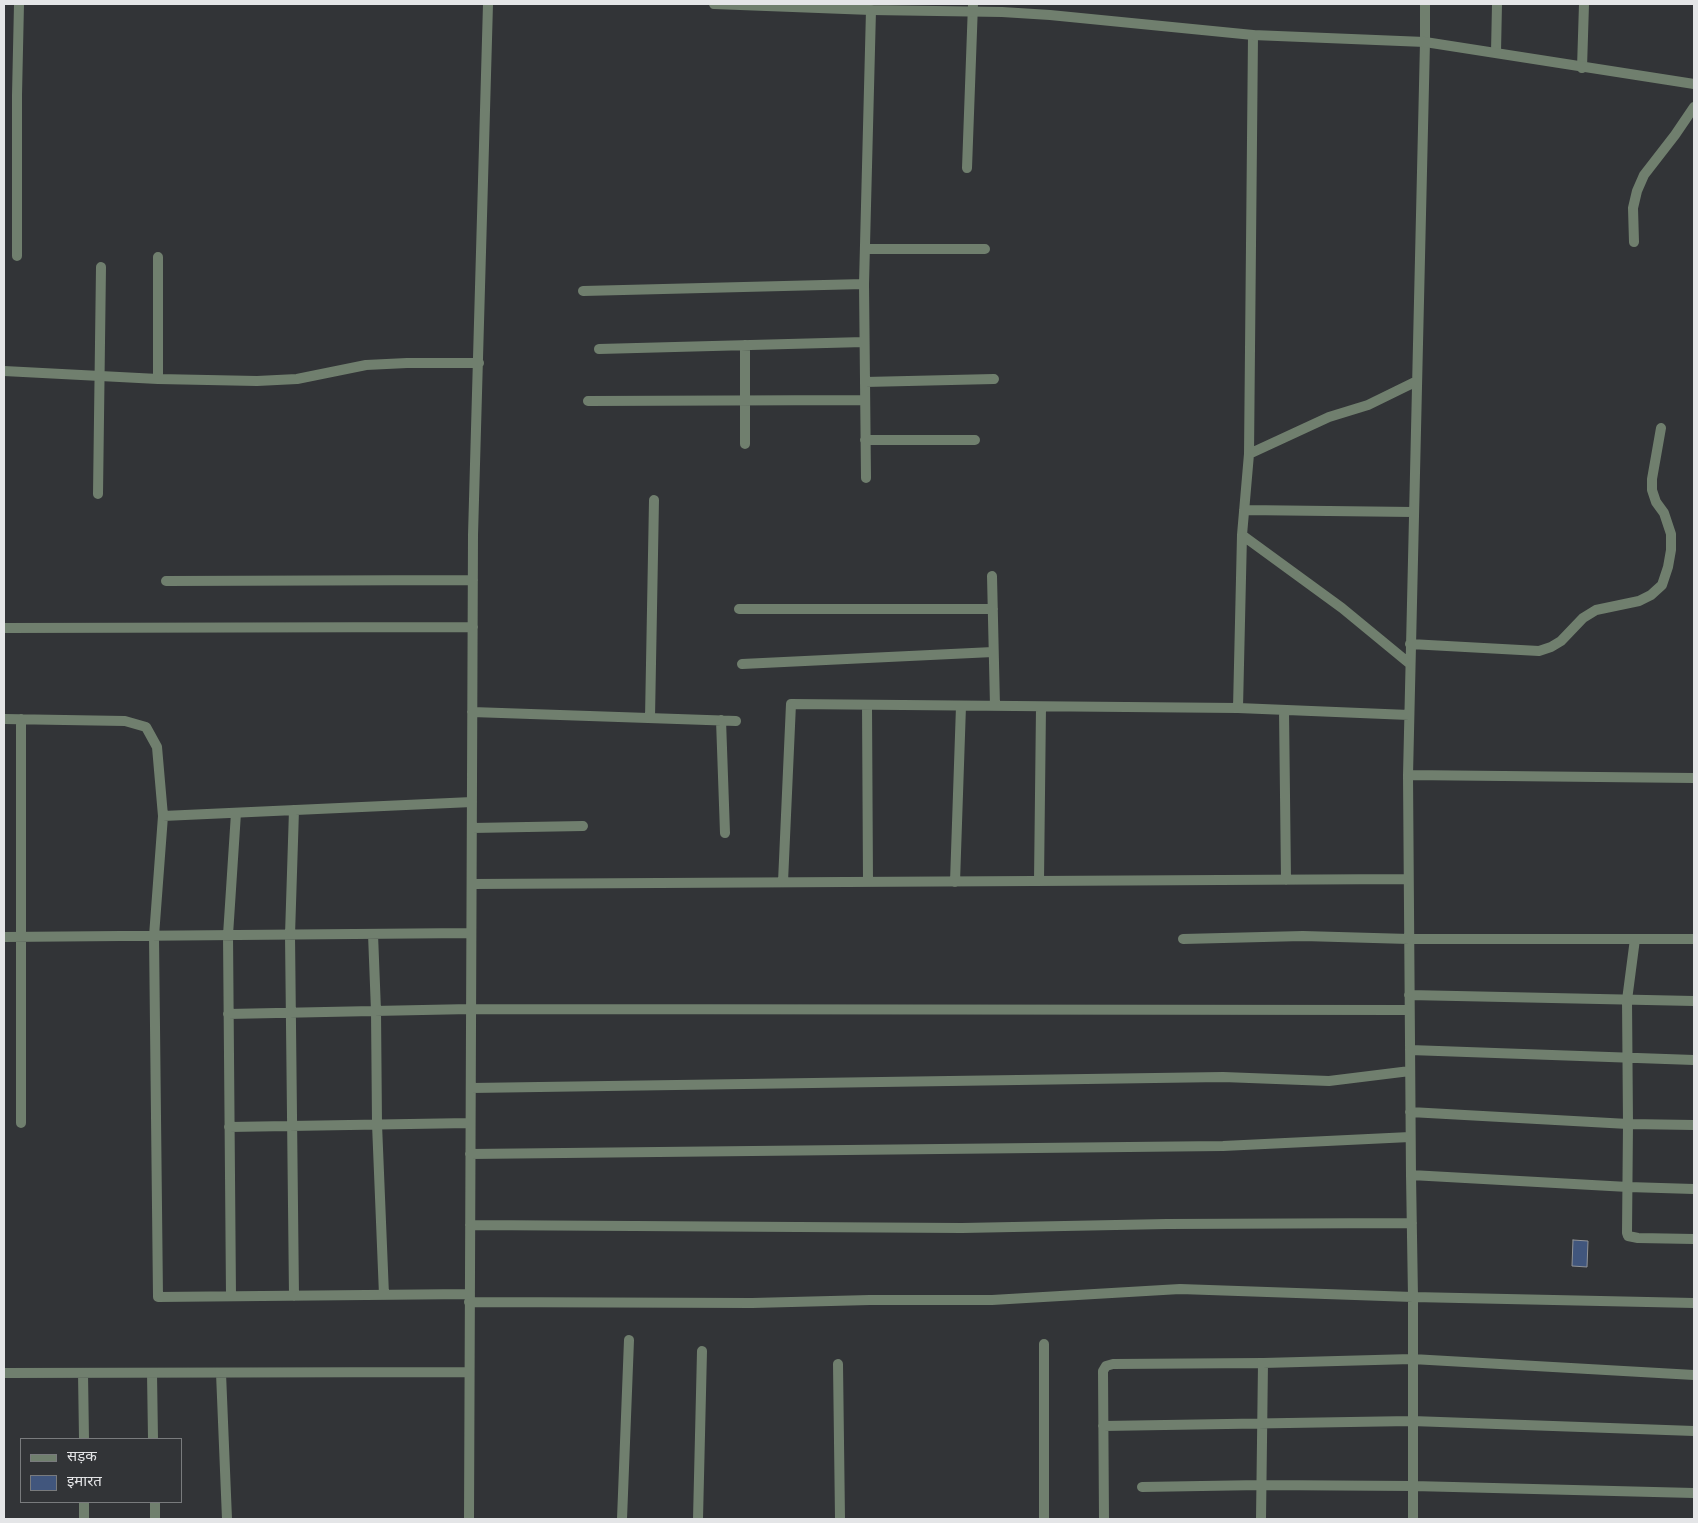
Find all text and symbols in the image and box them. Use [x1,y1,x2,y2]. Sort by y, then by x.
legend [20,1438,182,1503]
text: सड़क [67,1448,97,1464]
text: इमारत [67,1473,102,1489]

